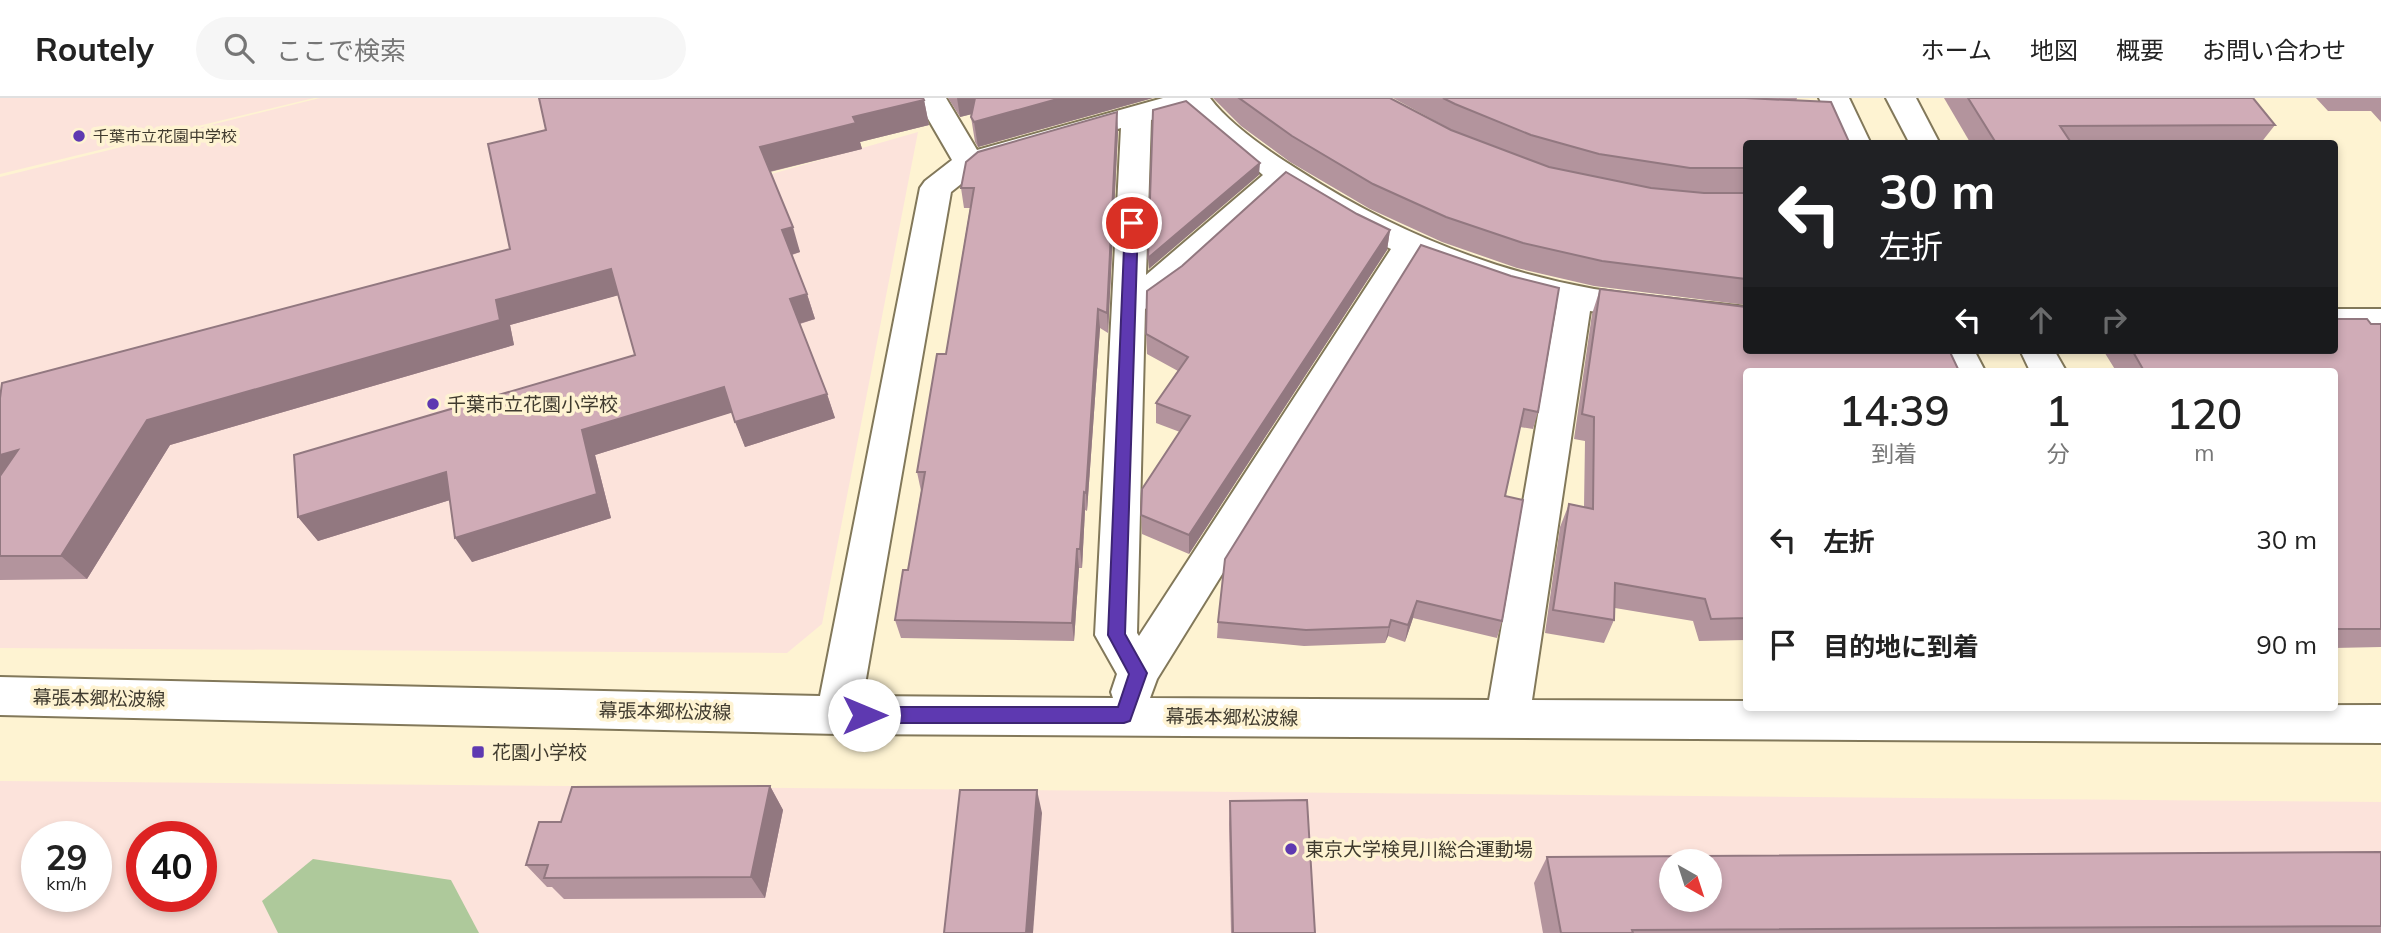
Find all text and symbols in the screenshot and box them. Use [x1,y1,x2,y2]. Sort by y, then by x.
search box [196,17,686,80]
text: Routely [35,28,154,69]
icon: search [220,29,258,67]
text: ここで検索 [276,34,406,67]
text: ホーム [1921,35,1992,65]
text: 地図 [2030,35,2078,65]
text: 概要 [2116,35,2164,65]
text: お問い合わせ [2202,35,2346,65]
place label: 千葉市立花園中学校 [93,126,237,146]
marker: 千葉市立花園中学校 [71,128,87,144]
text: 30 m [1879,160,1995,221]
icon: left [1764,168,1855,259]
pin [1102,193,1162,253]
icon: arrive [1113,204,1151,242]
text: 左折 [1879,226,1943,266]
icon: left [1949,301,1987,339]
icon: ahead [2022,301,2060,339]
icon: right [2095,301,2133,339]
text: 14:39 [1839,384,1950,437]
text: 1 [2045,384,2071,437]
text: 120 [2167,387,2242,440]
place label: 千葉市立花園小学校 [447,392,618,416]
marker: 千葉市立花園小学校 [425,396,441,412]
text: m [2194,438,2214,467]
text: 到着 [1871,439,1917,468]
text: 分 [2047,439,2070,468]
icon: left [1764,521,1802,559]
text: 30 m [2256,523,2317,556]
text: 左折 [1823,525,1875,558]
icon: arrive [1764,626,1802,664]
text: 90 m [2256,628,2317,661]
text: 目的地に到着 [1823,630,1979,663]
position arrow [827,678,901,752]
street label: 幕張本郷松波線 [32,685,166,711]
street label: 幕張本郷松波線 [598,698,732,724]
street label: 幕張本郷松波線 [1165,704,1299,730]
place label: 花園小学校 [492,740,587,764]
marker: 花園小学校 [470,744,486,760]
speed limit sign: 40 [126,821,217,912]
text: 29 [45,835,88,879]
place label: 東京大学検見川総合運動場 [1305,837,1533,861]
marker: 東京大学検見川総合運動場 [1283,841,1299,857]
north arrow [1659,849,1722,912]
map controls [1659,849,1722,912]
text: km/h [46,872,87,895]

